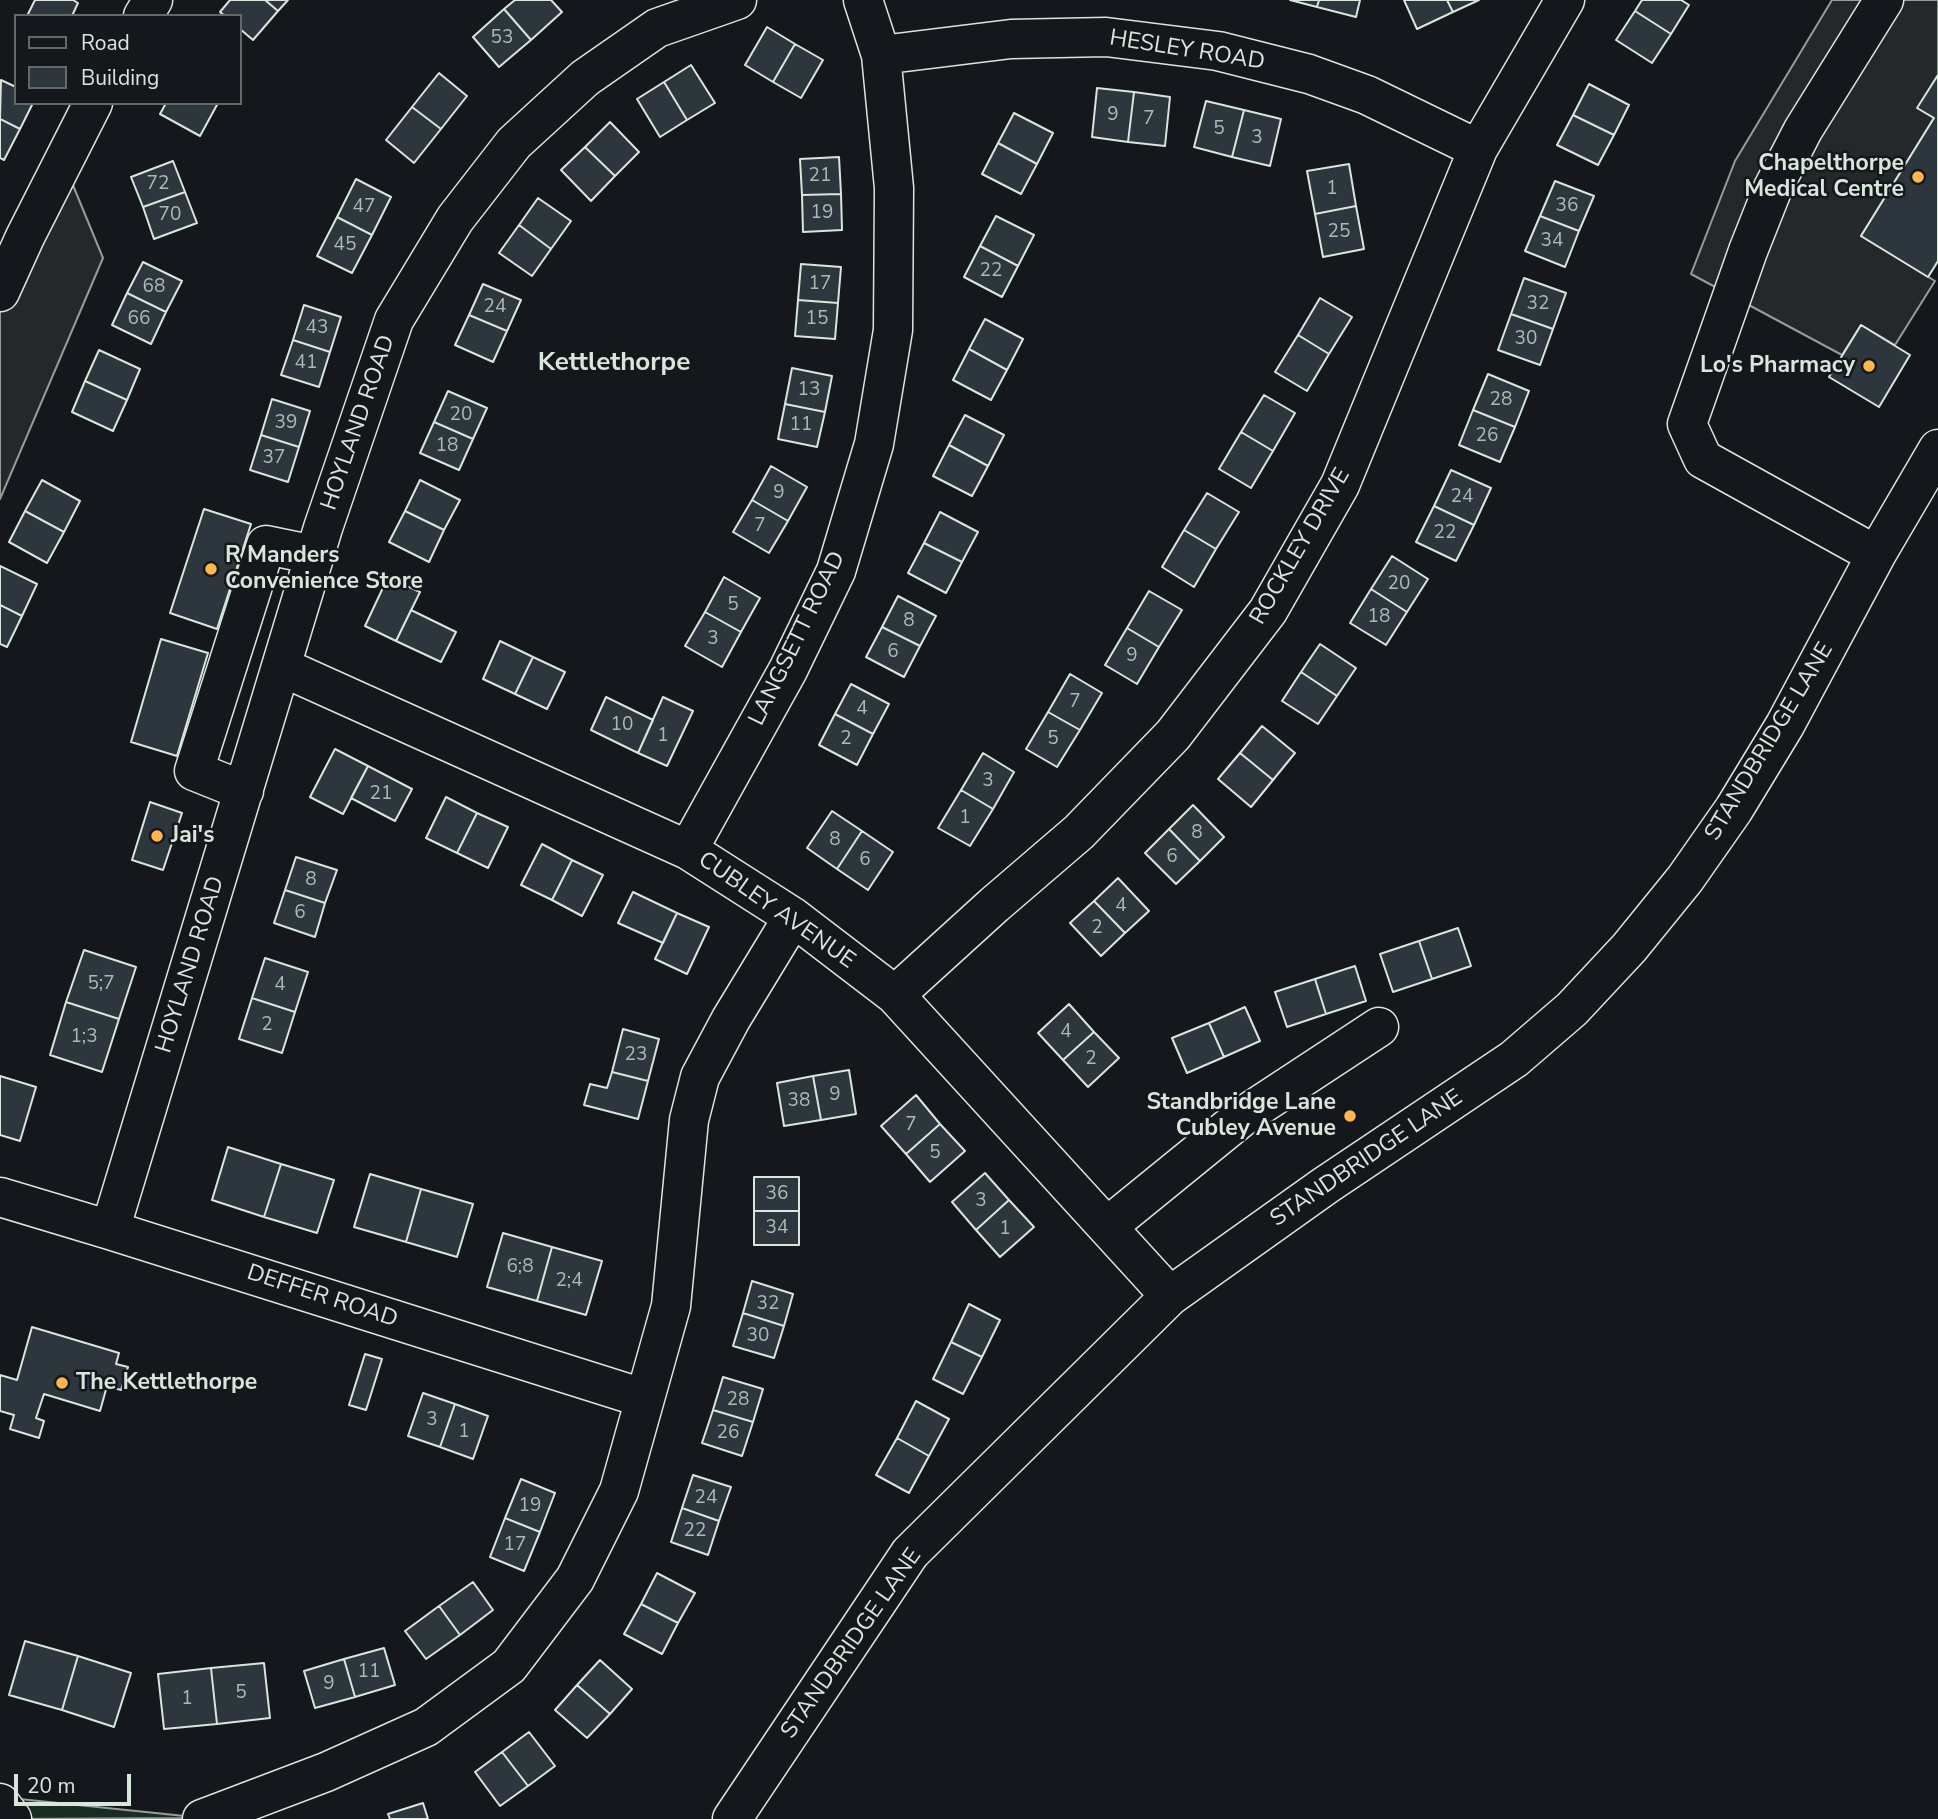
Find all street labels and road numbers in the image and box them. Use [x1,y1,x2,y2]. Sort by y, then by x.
street label: HESLEY ROAD [1107,25,1267,77]
street label: HOYLAND ROAD [316,332,402,514]
street label: ROCKLEY DRIVE [1245,464,1357,630]
street label: LANGSETT ROAD [744,548,852,730]
street label: STANDBRIDGE LANE [1700,638,1840,846]
street label: CUBLEY AVENUE [692,847,860,975]
street label: HOYLAND ROAD [151,873,231,1057]
street label: STANDBRIDGE LANE [1266,1084,1468,1234]
street label: DEFFER ROAD [243,1260,401,1334]
street label: STANDBRIDGE LANE [776,1544,928,1744]

